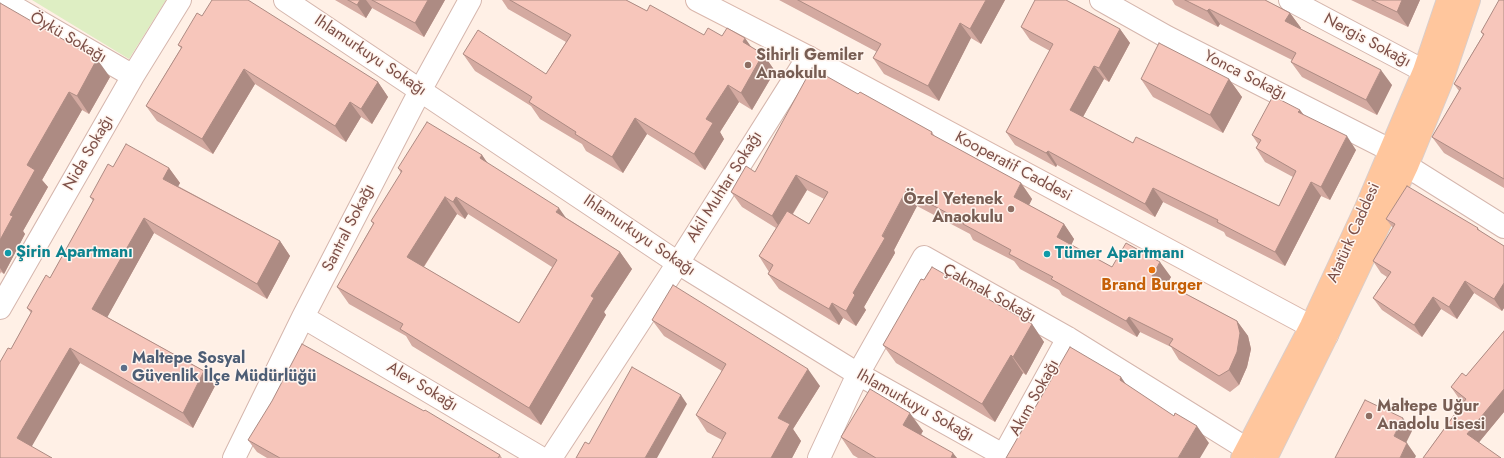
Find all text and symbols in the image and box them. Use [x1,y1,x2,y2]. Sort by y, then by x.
street label: Öykü Sokağı [26,8,110,68]
street label: Nergis Sokağı [1320,10,1414,72]
street label: Ihlamurkuyu Sokağı [310,11,430,101]
place label: Sihirli Gemiler Anaokulu [756,46,864,84]
street label: Yonca Sokağı [1200,47,1290,105]
marker: Sihirli Gemiler Anaokulu [743,60,753,70]
street label: Nida Sokağı [60,112,118,194]
street label: Akil Muhtar Sokağı [683,128,767,246]
street label: Kooperatif Caddesi [951,128,1075,206]
street label: Atatürk Caddesi [1323,180,1385,286]
street label: Santral Sokağı [319,181,379,275]
place label: Özel Yetenek Anaokulu [903,190,1003,228]
street label: Ihlamurkuyu Sokağı [579,191,699,281]
marker: Özel Yetenek Anaokulu [1006,204,1016,214]
place label: Şirin Apartmanı [16,243,133,263]
place label: Tümer Apartmanı [1055,244,1184,264]
marker: Şirin Apartmanı [3,248,13,258]
marker: Tümer Apartmanı [1042,249,1052,259]
street label: Çakmak Sokağı [939,261,1039,327]
marker: Brand Burger [1147,265,1157,275]
place label: Brand Burger [1101,276,1203,296]
place label: Maltepe Sosyal Güvenlik İlçe Müdürlüğü [132,349,316,387]
street label: Akım Sokağı [1006,356,1064,440]
street label: Alev Sokağı [383,358,461,416]
marker: Maltepe Sosyal Güvenlik İlçe Müdürlüğü [119,363,129,373]
street label: Ihlamurkuyu Sokağı [853,366,977,446]
place label: Maltepe Uğur Anadolu Lisesi [1377,397,1485,435]
marker: Maltepe Uğur Anadolu Lisesi [1364,411,1374,421]

